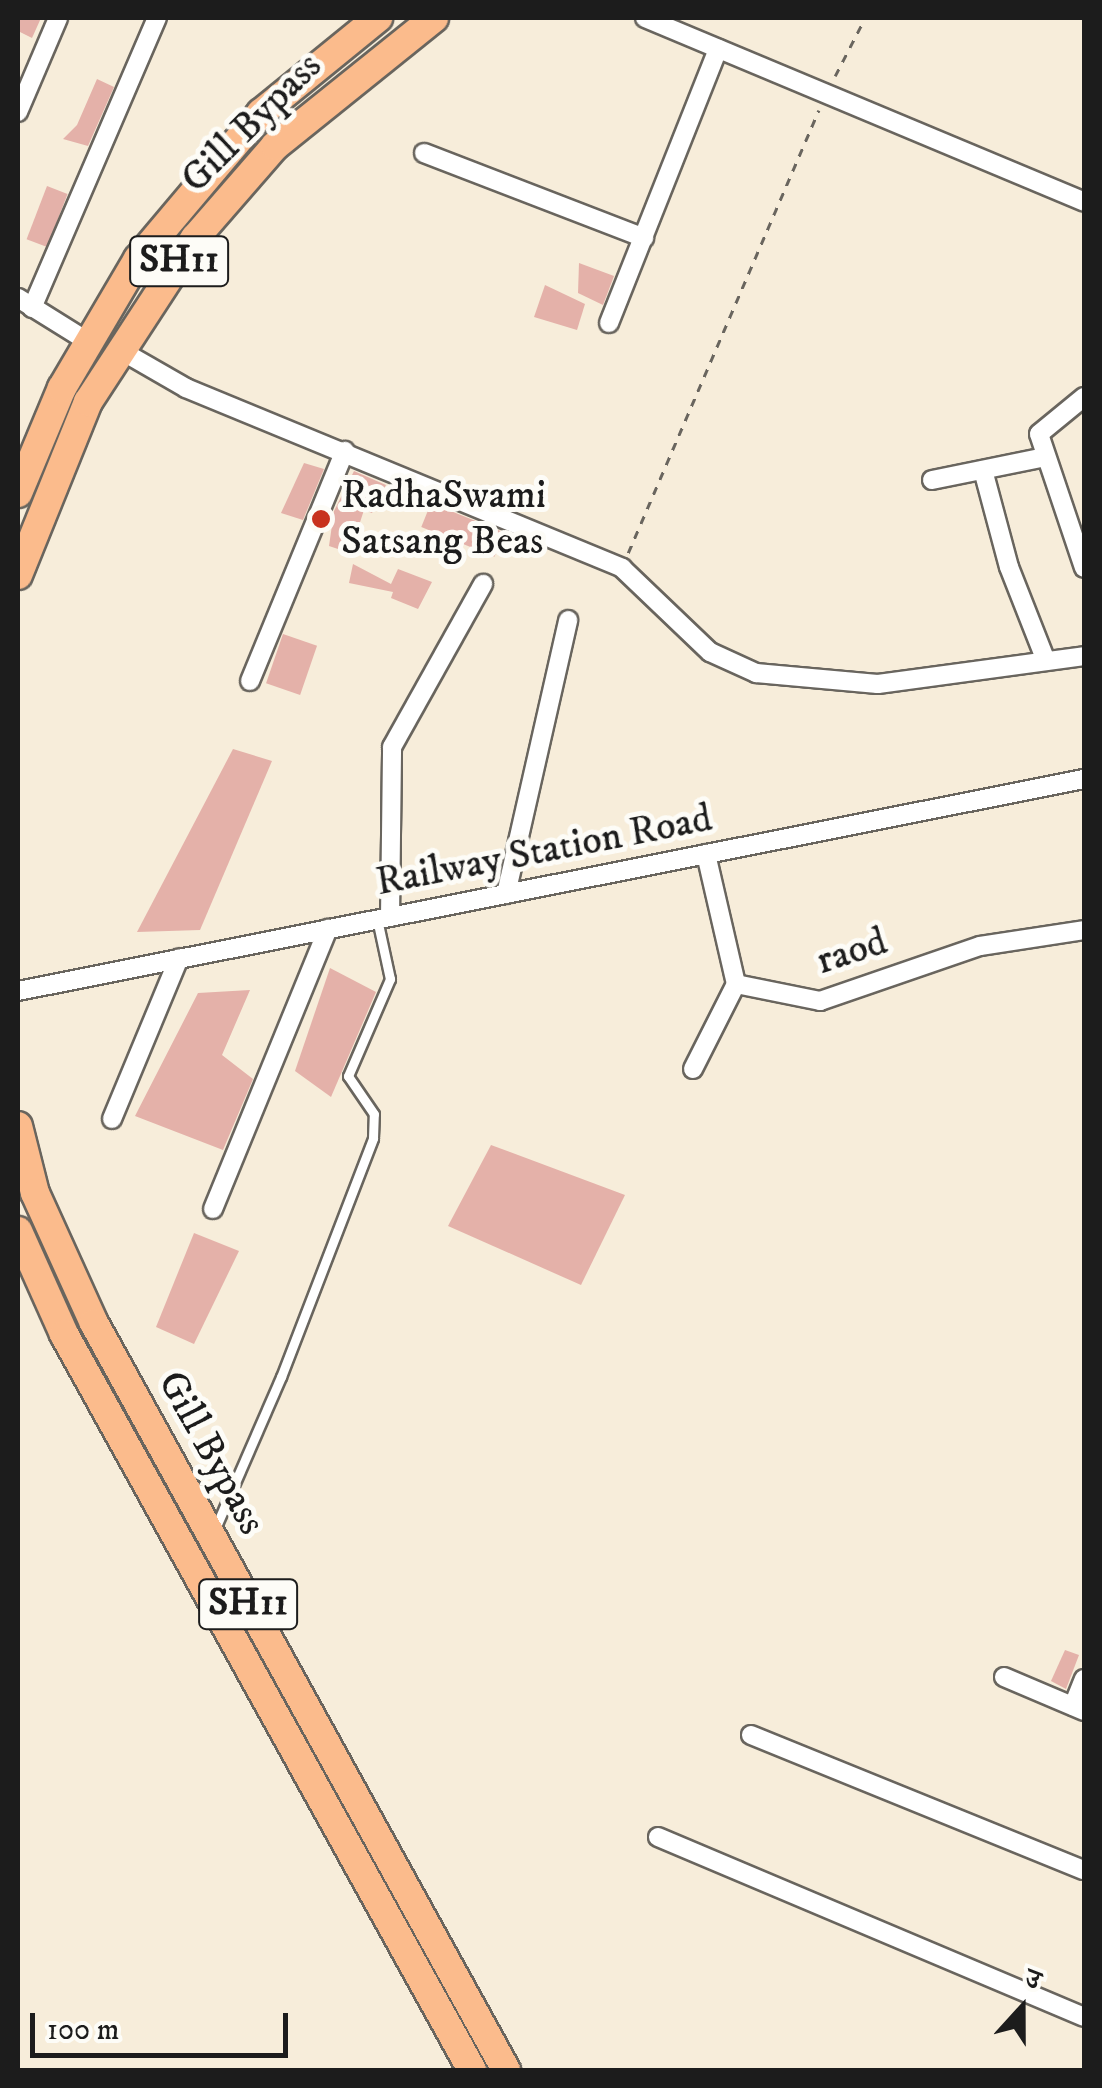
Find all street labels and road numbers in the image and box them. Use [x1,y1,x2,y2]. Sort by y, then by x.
street label: Gill Bypass [172,43,332,203]
road number: SH11 [129,228,229,294]
street label: Railway Station Road [372,795,716,907]
street label: raod [811,918,893,986]
street label: Gill Bypass [147,1363,275,1543]
road number: SH11 [198,1571,298,1637]

